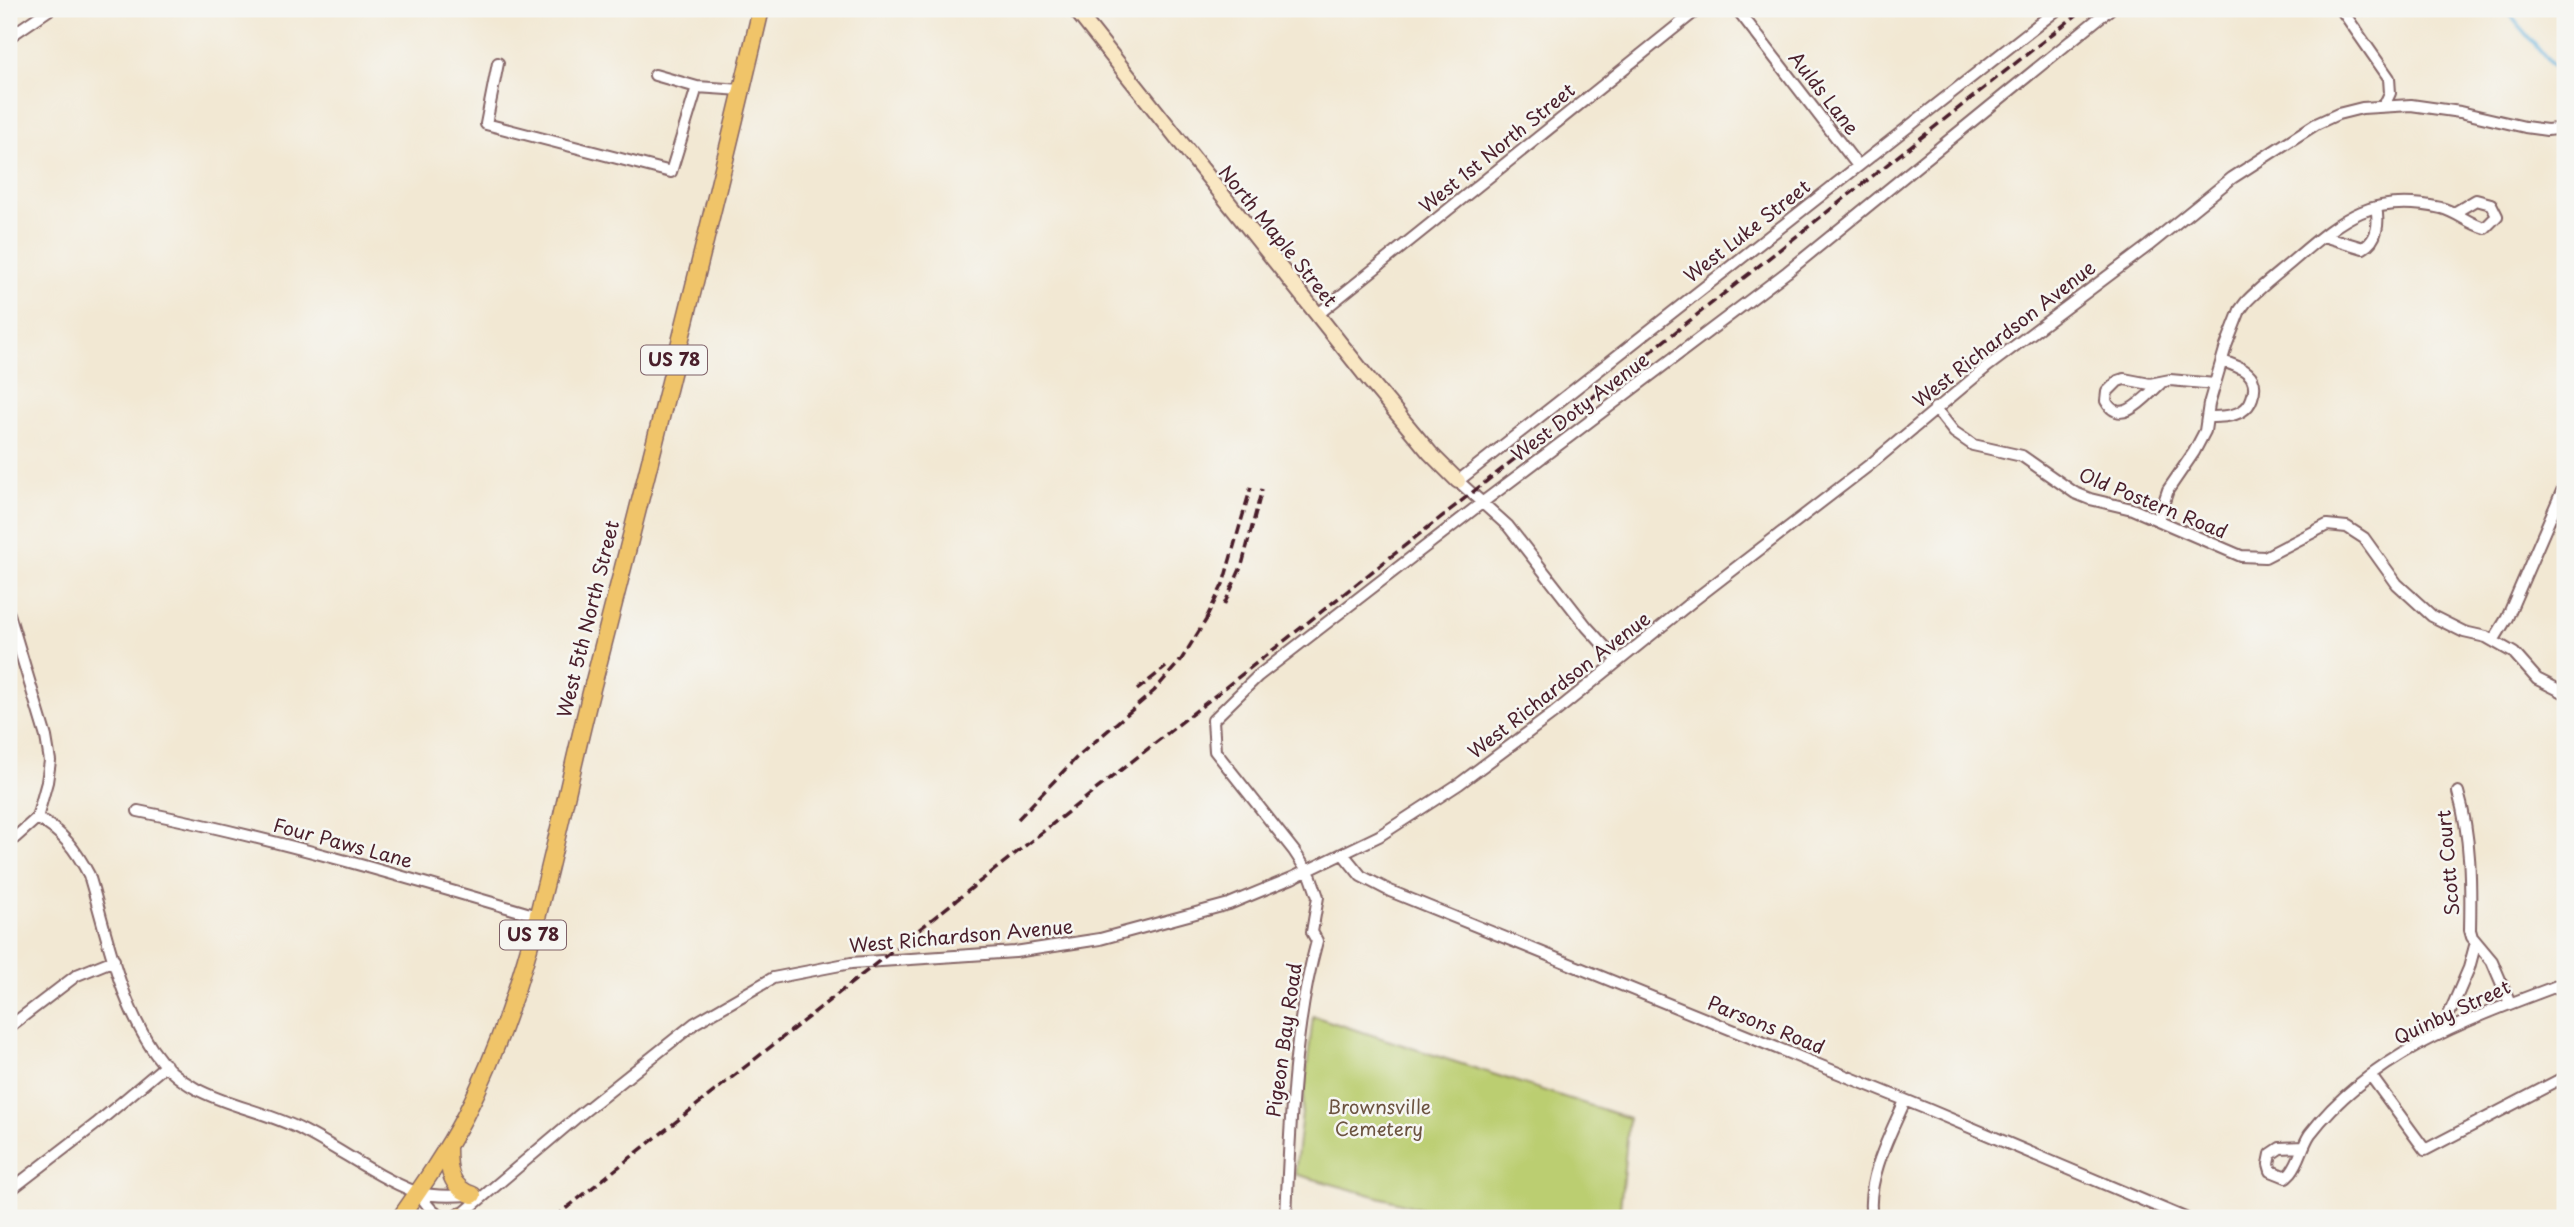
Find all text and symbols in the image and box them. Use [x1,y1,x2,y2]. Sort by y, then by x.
street label: Aulds Lane [1783,44,1867,140]
street label: West 1st North Street [1412,75,1581,219]
street label: North Maple Street [1213,159,1345,312]
street label: West Luke Street [1677,172,1816,288]
street label: West Richardson Avenue [1906,253,2101,413]
street label: West Doty Avenue [1505,345,1654,467]
road number: US 78 [641,346,707,374]
street label: Old Postern Road [2075,460,2232,545]
street label: West 5th North Street [549,517,625,720]
street label: West Richardson Avenue [1461,604,1656,764]
street label: Scott Court [2428,809,2466,917]
street label: Four Paws Lane [270,810,416,874]
street label: West Richardson Avenue [848,911,1074,959]
road number: US 78 [500,920,566,950]
street label: Pigeon Bay Road [1258,961,1308,1119]
street label: Quinby Street [2389,972,2515,1050]
street label: Parsons Road [1704,988,1829,1060]
park label: Brownsville Cemetery [1327,1092,1431,1142]

